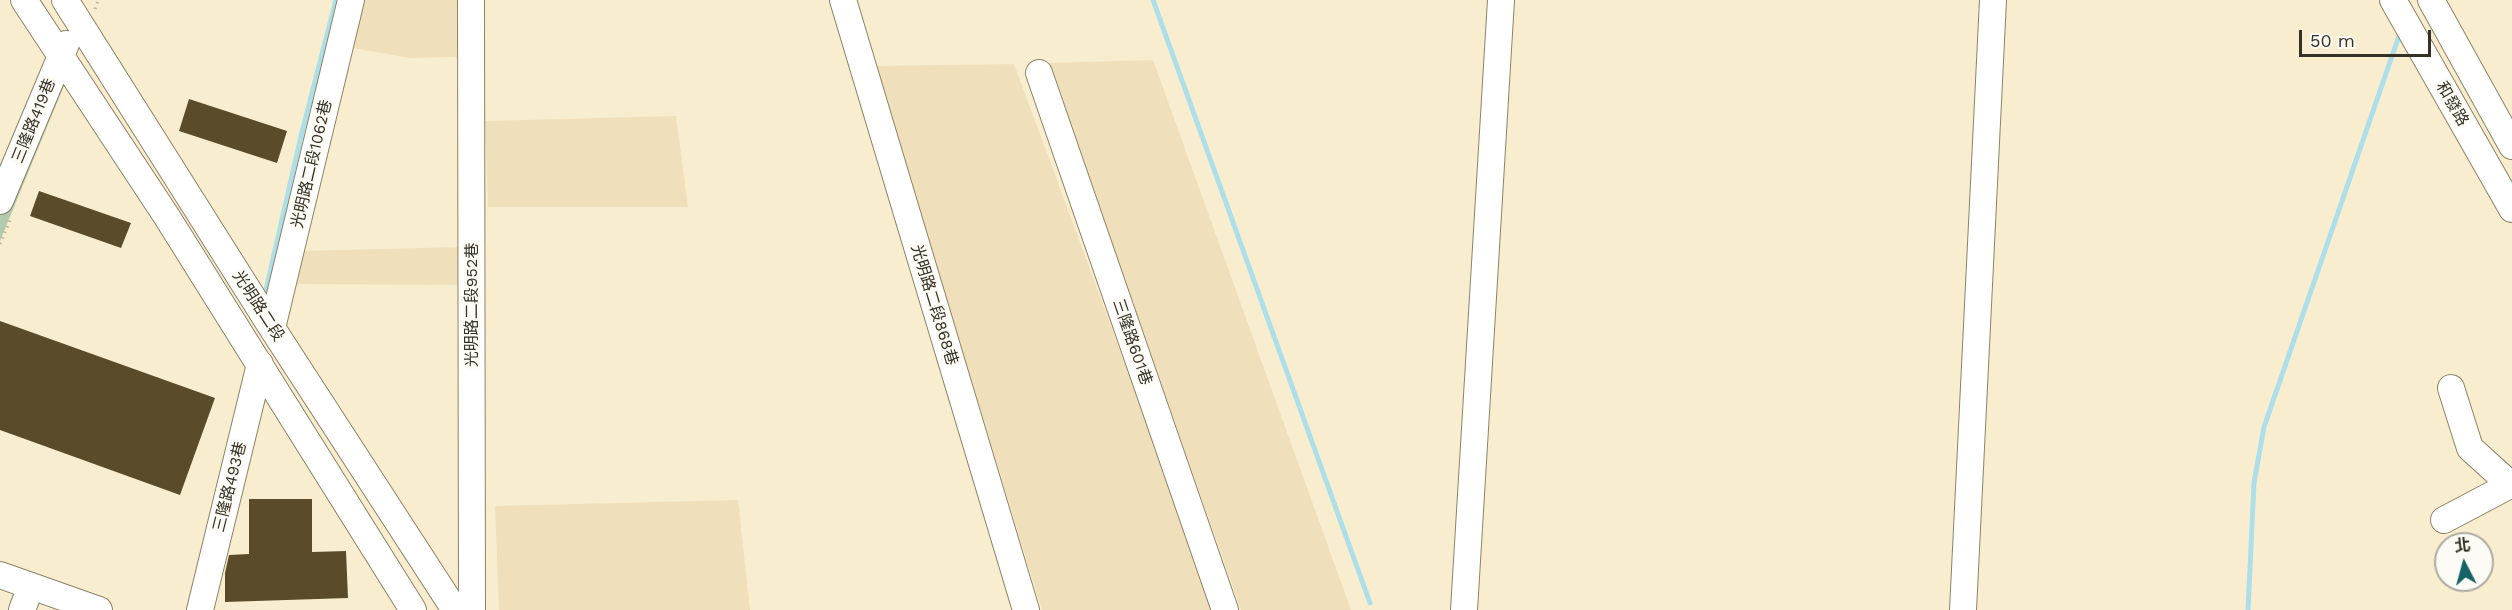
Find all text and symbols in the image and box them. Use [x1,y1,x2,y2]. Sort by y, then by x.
scale bar [2302,18,2434,56]
text: 50 m [2310,30,2355,51]
street label: 三隆路419巷 [8,76,60,166]
street label: 和發路 [2432,78,2472,130]
street label: 光明路二段1062巷 [288,98,336,230]
street label: 光明路二段868巷 [906,242,962,368]
street label: 光明路二段952巷 [462,243,482,367]
street label: 光明路二段 [228,267,288,345]
street label: 三隆路601巷 [1108,296,1156,388]
street label: 三隆路493巷 [209,440,251,534]
north arrow [2434,532,2494,592]
text: 北 [2453,535,2471,556]

